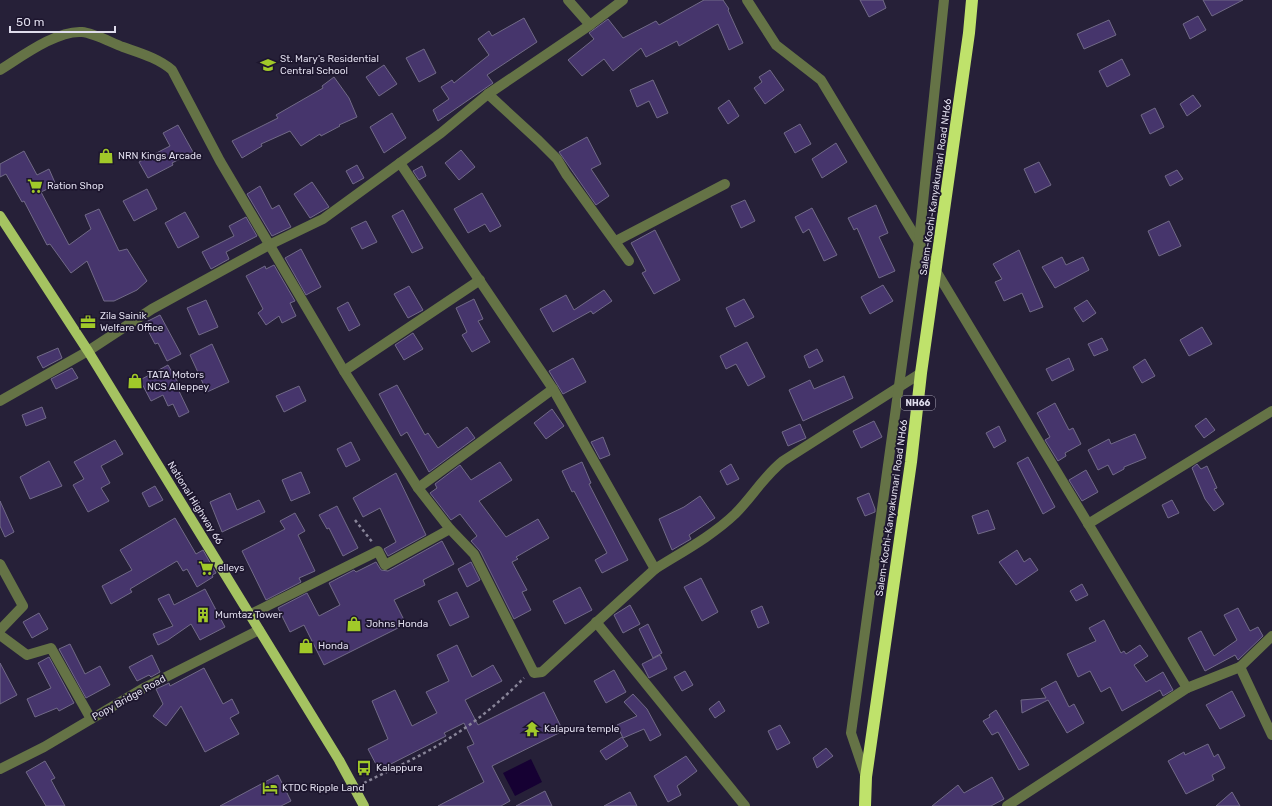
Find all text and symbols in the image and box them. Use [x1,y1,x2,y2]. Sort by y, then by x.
scale bar [10,8,115,34]
text: 50 m [16,15,44,29]
place label: St. Mary's Residential Central School [280,53,379,77]
school or university icon: St. Mary's Residential Central School [259,56,277,74]
street label: Salem-Kochi-Kanyakumari Road NH66 [918,98,954,276]
shop icon: NRN Kings Arcade [97,147,115,165]
place label: NRN Kings Arcade [118,150,202,162]
supermarket icon: Ration Shop [26,177,44,195]
place label: Ration Shop [47,180,104,192]
place label: Zila Sainik Welfare Office [100,310,164,334]
office icon: Zila Sainik Welfare Office [79,313,97,331]
place label: TATA Motors NCS Alleppey [147,369,210,393]
shop icon: TATA Motors NCS Alleppey [126,372,144,390]
road number: NH66 [901,396,935,410]
street label: Salem-Kochi-Kanyakumari Road NH66 [874,419,910,597]
street label: National Highway 66 [165,459,225,547]
supermarket icon: elleys [197,559,215,577]
place label: elleys [218,562,244,574]
building icon: Mumtaz Tower [194,606,212,624]
place label: Mumtaz Tower [215,609,282,621]
shop icon: Johns Honda [345,615,363,633]
place label: Johns Honda [366,618,428,630]
shop icon: Honda [297,637,315,655]
place label: Honda [318,640,348,652]
street label: Popy Bridge Road [90,673,168,723]
temple icon: Kalapura temple [523,720,541,738]
place label: Kalapura temple [544,723,620,735]
bus stop icon: Kalappura [355,759,373,777]
place label: Kalappura [376,762,423,774]
hotel icon: KTDC Ripple Land [261,779,279,797]
place label: KTDC Ripple Land [282,782,364,794]

